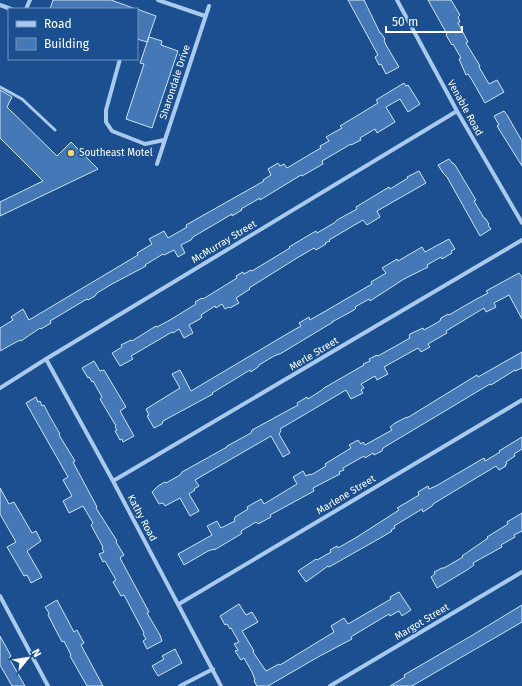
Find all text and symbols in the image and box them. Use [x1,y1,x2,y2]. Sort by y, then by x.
legend [8,8,138,60]
scale bar [386,8,462,34]
text: 50 m [392,15,418,29]
text: Road [44,17,72,31]
text: Building [44,37,90,51]
street label: Sharondale Drive [157,43,193,121]
street label: Venable Road [445,78,485,138]
place label: Southeast Motel [79,147,153,159]
marker: Southeast Motel [66,148,76,158]
street label: McMurray Street [189,218,259,266]
street label: Merle Street [287,334,341,373]
street label: Marlene Street [314,473,378,517]
street label: Kathy Road [125,493,159,543]
street label: Margot Street [393,601,452,643]
north arrow [8,638,48,678]
text: N [29,647,44,660]

